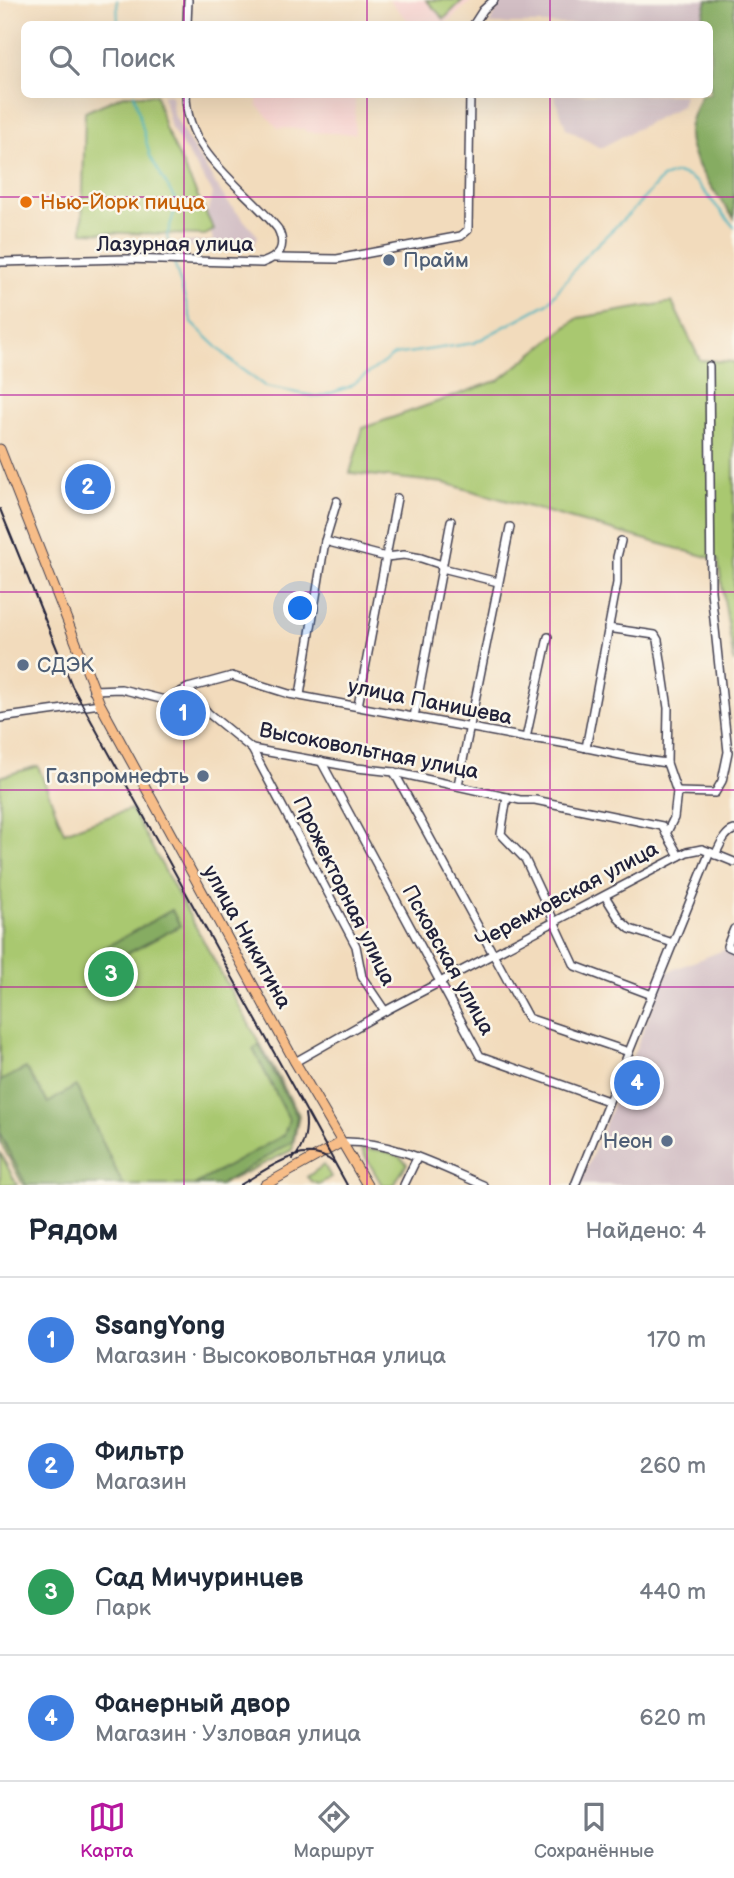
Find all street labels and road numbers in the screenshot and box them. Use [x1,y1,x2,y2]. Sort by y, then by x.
street label: Лазурная улица [95,232,254,257]
street label: улица Панишева [346,674,515,730]
street label: Высоковольтная улица [257,717,482,785]
street label: Прожекторная улица [287,792,401,990]
street label: Черемховская улица [471,836,663,954]
street label: улица Никитина [197,861,297,1013]
street label: Псковская улица [396,881,500,1040]

